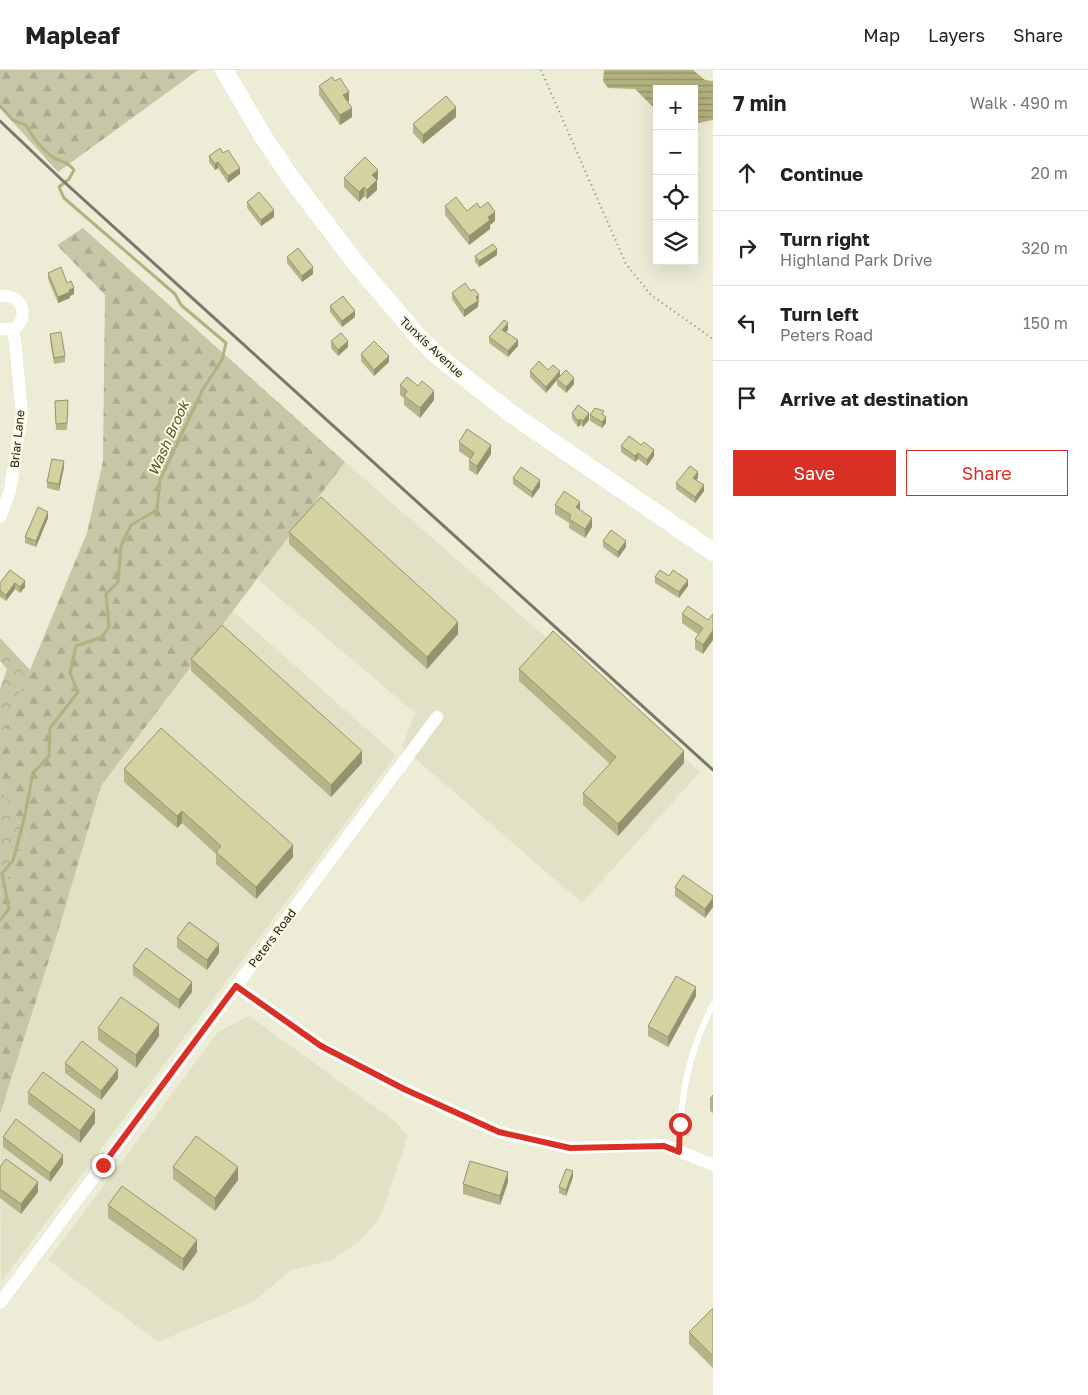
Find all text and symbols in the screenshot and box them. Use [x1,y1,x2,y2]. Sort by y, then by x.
text: Mapleaf [25,20,120,49]
text: Map [863,24,900,46]
text: Layers [928,24,985,46]
text: Share [1013,24,1063,46]
map controls [653,85,698,265]
button: + [653,85,698,130]
text: 7 min [733,90,787,116]
text: Walk · 490 m [970,93,1068,113]
button: − [653,130,698,175]
icon: ahead [733,159,761,187]
text: Continue [780,162,863,185]
text: 20 m [1031,163,1068,183]
button: locate [653,175,698,220]
button: layers [653,220,698,265]
text: Turn right [780,227,870,250]
icon: right [733,234,761,262]
text: 320 m [1021,238,1068,258]
text: Highland Park Drive [780,250,932,270]
text: Turn left [780,302,859,325]
icon: left [733,309,761,337]
street label: Tunxis Avenue [397,313,467,381]
text: 150 m [1023,313,1068,333]
text: Peters Road [780,325,873,345]
icon: arrive [733,384,761,412]
text: Arrive at destination [780,387,968,410]
water label: Wash Brook [144,396,193,478]
street label: Briar Lane [6,409,28,469]
button: Save [733,450,896,496]
button: Share [906,450,1068,496]
street label: Peters Road [245,906,299,970]
route start [669,1113,692,1136]
route end [92,1154,115,1177]

